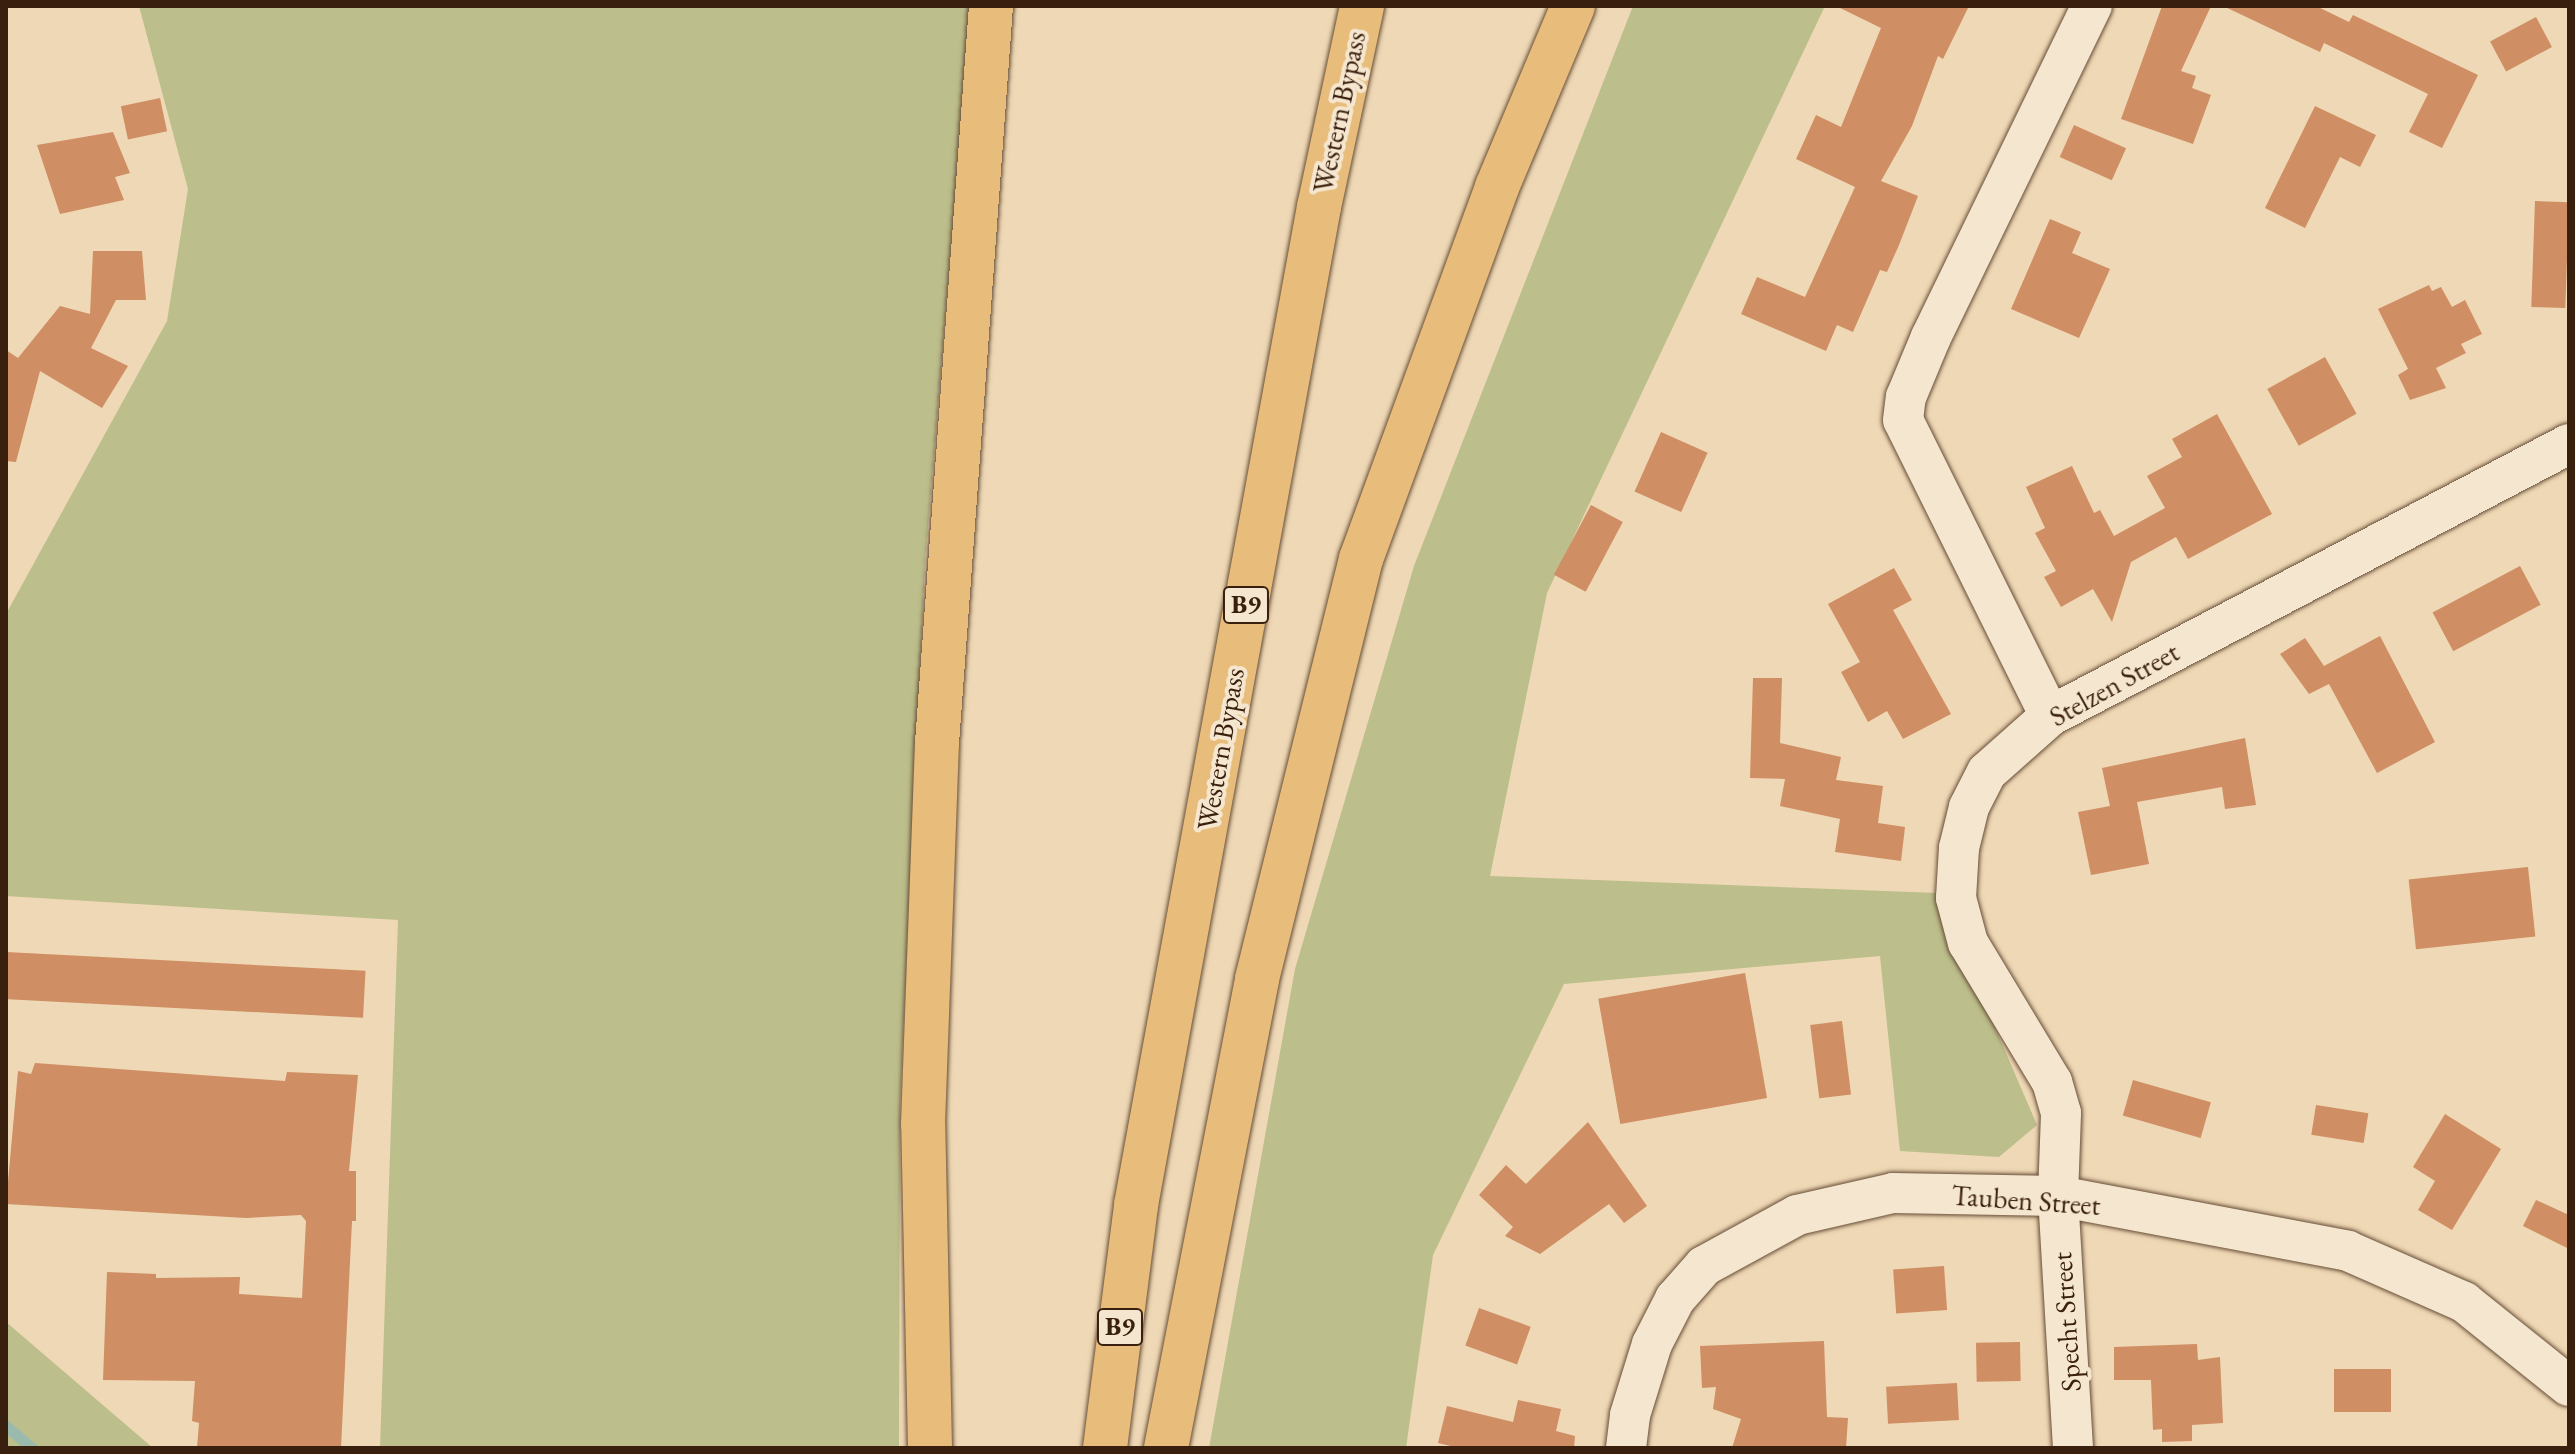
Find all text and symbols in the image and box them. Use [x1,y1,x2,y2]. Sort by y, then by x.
street label: Western Bypass [1305,28,1373,196]
road number: B9 [1222,583,1270,627]
street label: Stelzen Street [2043,635,2185,733]
street label: Western Bypass [1189,665,1251,833]
street label: Tauben Street [1951,1178,2101,1222]
street label: Specht Street [2044,1251,2088,1393]
road number: B9 [1096,1305,1144,1349]

